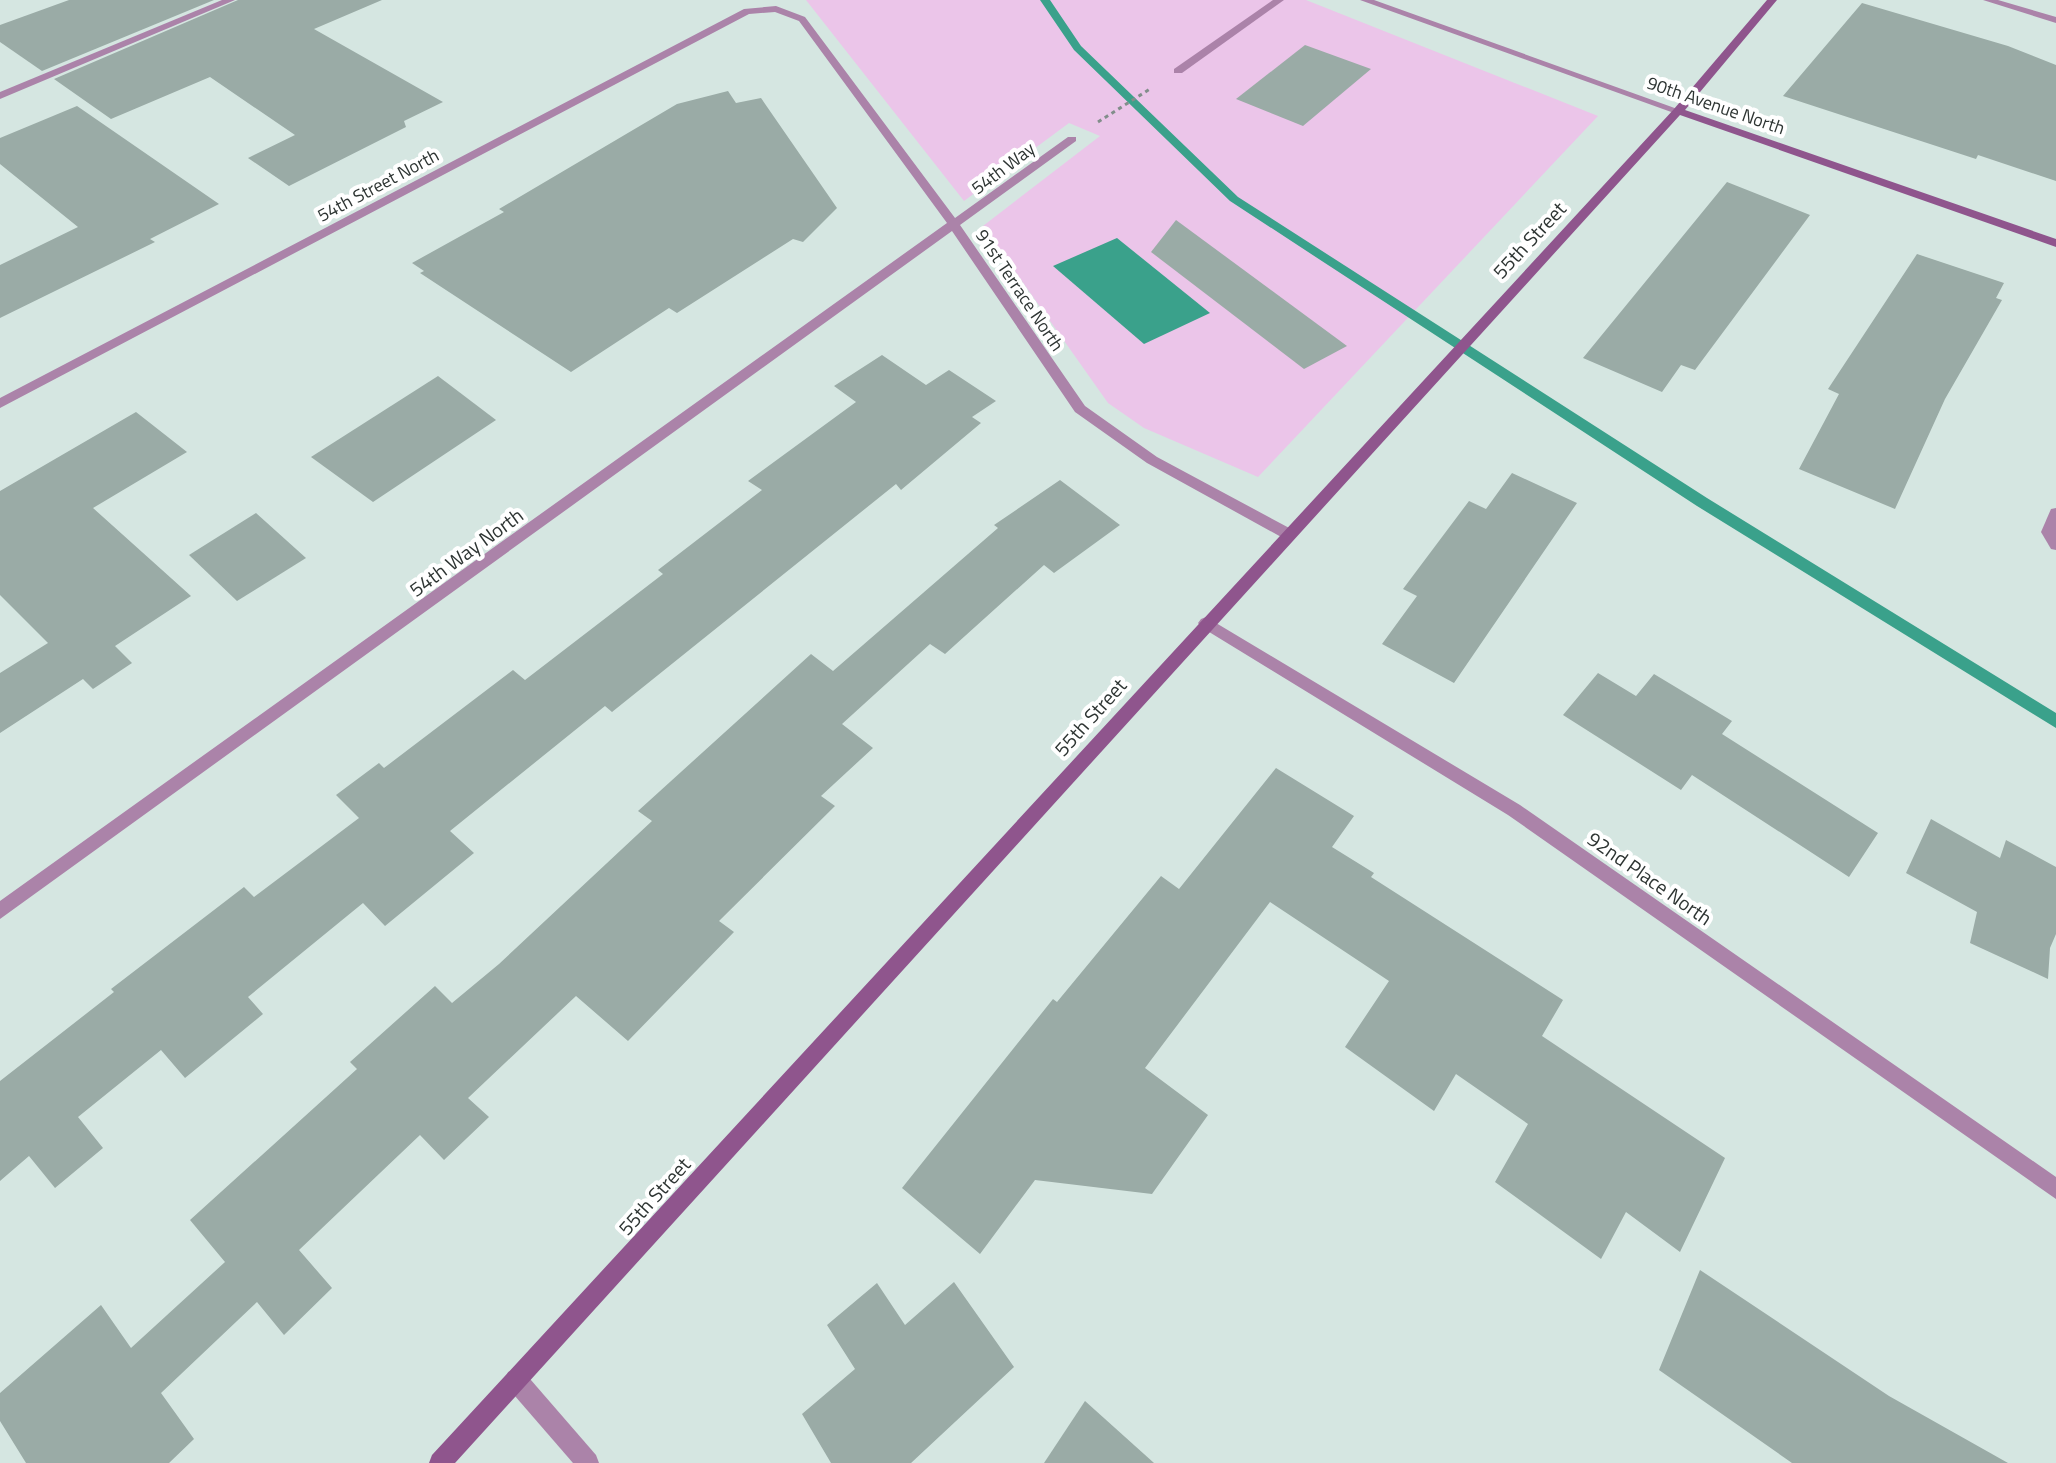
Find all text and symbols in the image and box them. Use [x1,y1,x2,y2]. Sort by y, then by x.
street label: 90th Avenue North [1643,69,1789,141]
street label: 54th Way [966,135,1041,201]
street label: 54th Street North [312,142,444,228]
street label: 55th Street [1485,194,1573,286]
street label: 91st Terrace North [969,224,1071,356]
street label: 54th Way North [402,500,530,604]
street label: 55th Street [1046,671,1134,763]
street label: 92nd Place North [1581,823,1719,933]
street label: 55th Street [610,1150,698,1242]

